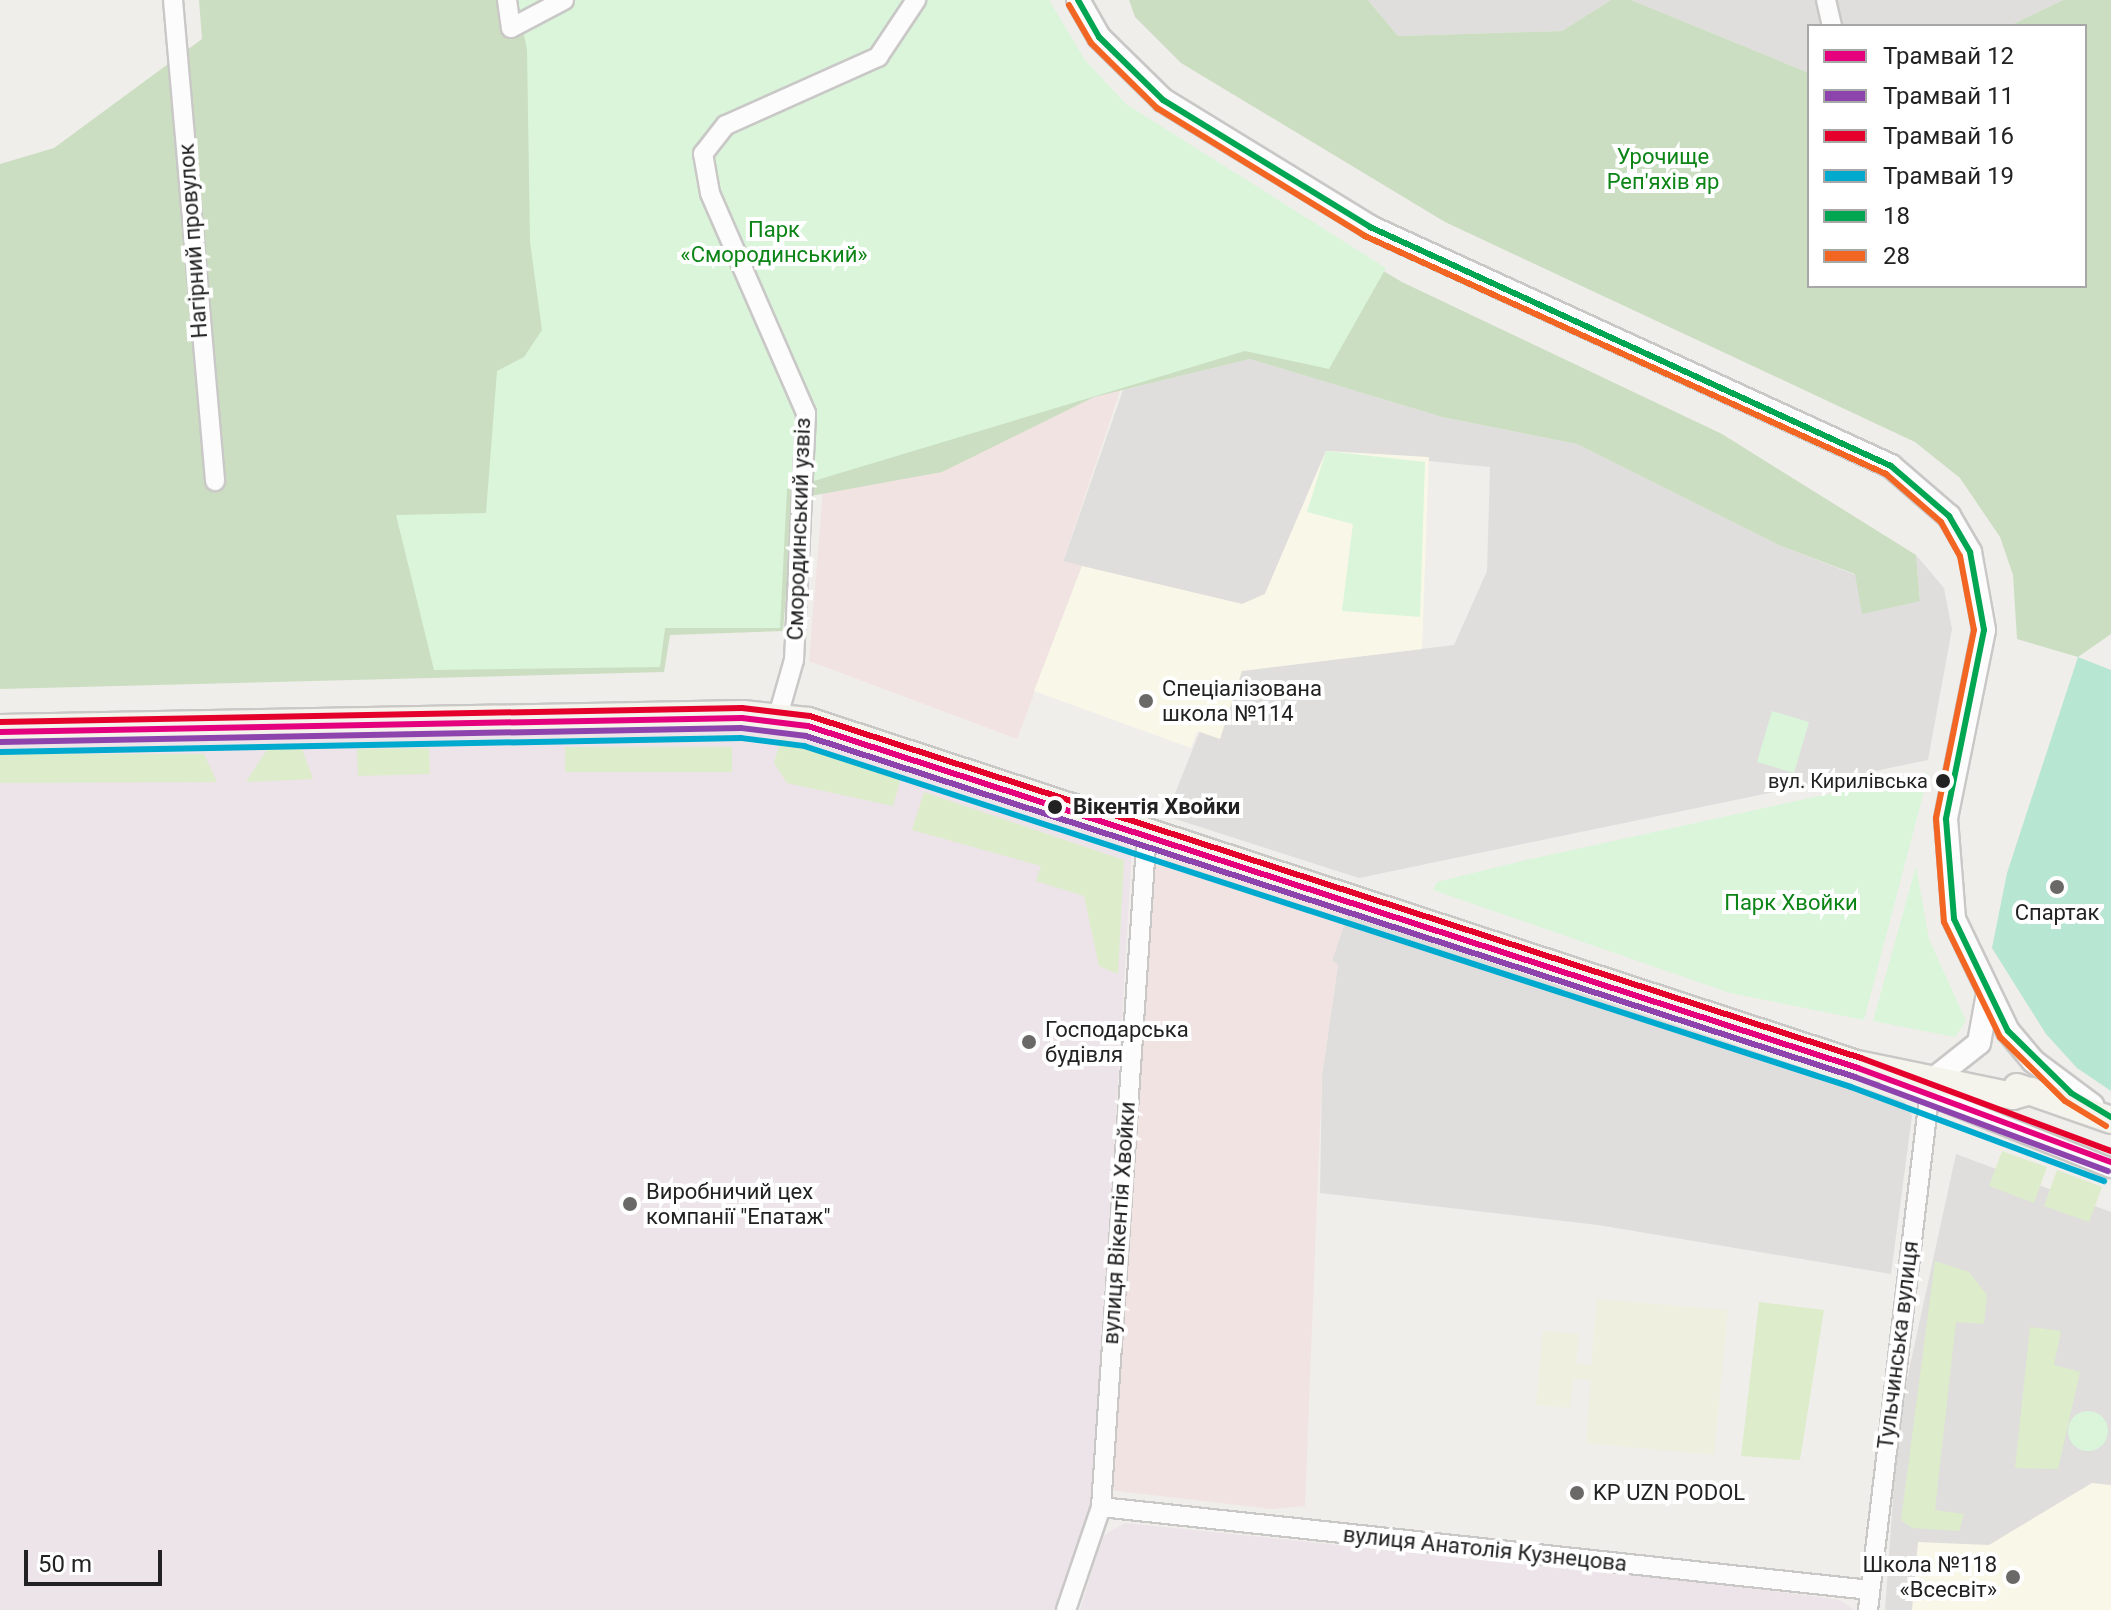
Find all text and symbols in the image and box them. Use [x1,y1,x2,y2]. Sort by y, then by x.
legend [1807,24,2087,288]
text: Трамвай 12 [1883,42,2014,70]
text: Трамвай 11 [1883,82,2014,110]
text: Трамвай 16 [1883,122,2014,150]
street label: Нагірний провулок [173,143,213,339]
park label: Урочище Реп'яхів яр [1607,143,1719,194]
text: Трамвай 19 [1883,162,2014,190]
text: 18 [1883,202,1910,230]
park label: Парк «Смородинський» [680,216,868,268]
text: 28 [1883,242,1910,270]
street label: Смородинський узвіз [782,417,816,641]
place label: Спеціалізована школа №114 [1162,675,1322,726]
marker: Спеціалізована школа №114 [1137,692,1155,710]
place label: вул. Кирилівська [1768,769,1928,793]
marker: вул. Кирилівська [1935,773,1951,789]
place label: Вікентія Хвойки [1073,794,1240,820]
marker: Вікентія Хвойки [1044,796,1066,818]
marker: Спартак [2048,878,2066,896]
park label: Парк Хвойки [1724,890,1858,916]
place label: Спартак [2015,900,2099,926]
place label: Господарська будівля [1045,1016,1189,1068]
marker: Господарська будівля [1020,1033,1038,1051]
street label: вулиця Вікентія Хвойки [1097,1101,1141,1345]
place label: Виробничий цех компанії "Епатаж" [646,1178,830,1230]
marker: Виробничий цех компанії "Епатаж" [621,1195,639,1213]
street label: Тульчинська вулиця [1872,1239,1924,1451]
place label: KP UZN PODOL [1593,1480,1745,1506]
marker: KP UZN PODOL [1568,1484,1586,1502]
street label: вулиця Анатолія Кузнецова [1342,1521,1628,1577]
scale bar [28,1534,166,1584]
text: 50 m [38,1550,92,1578]
place label: Школа №118 «Всесвіт» [1862,1551,1997,1602]
marker: Школа №118 «Всесвіт» [2004,1568,2022,1586]

